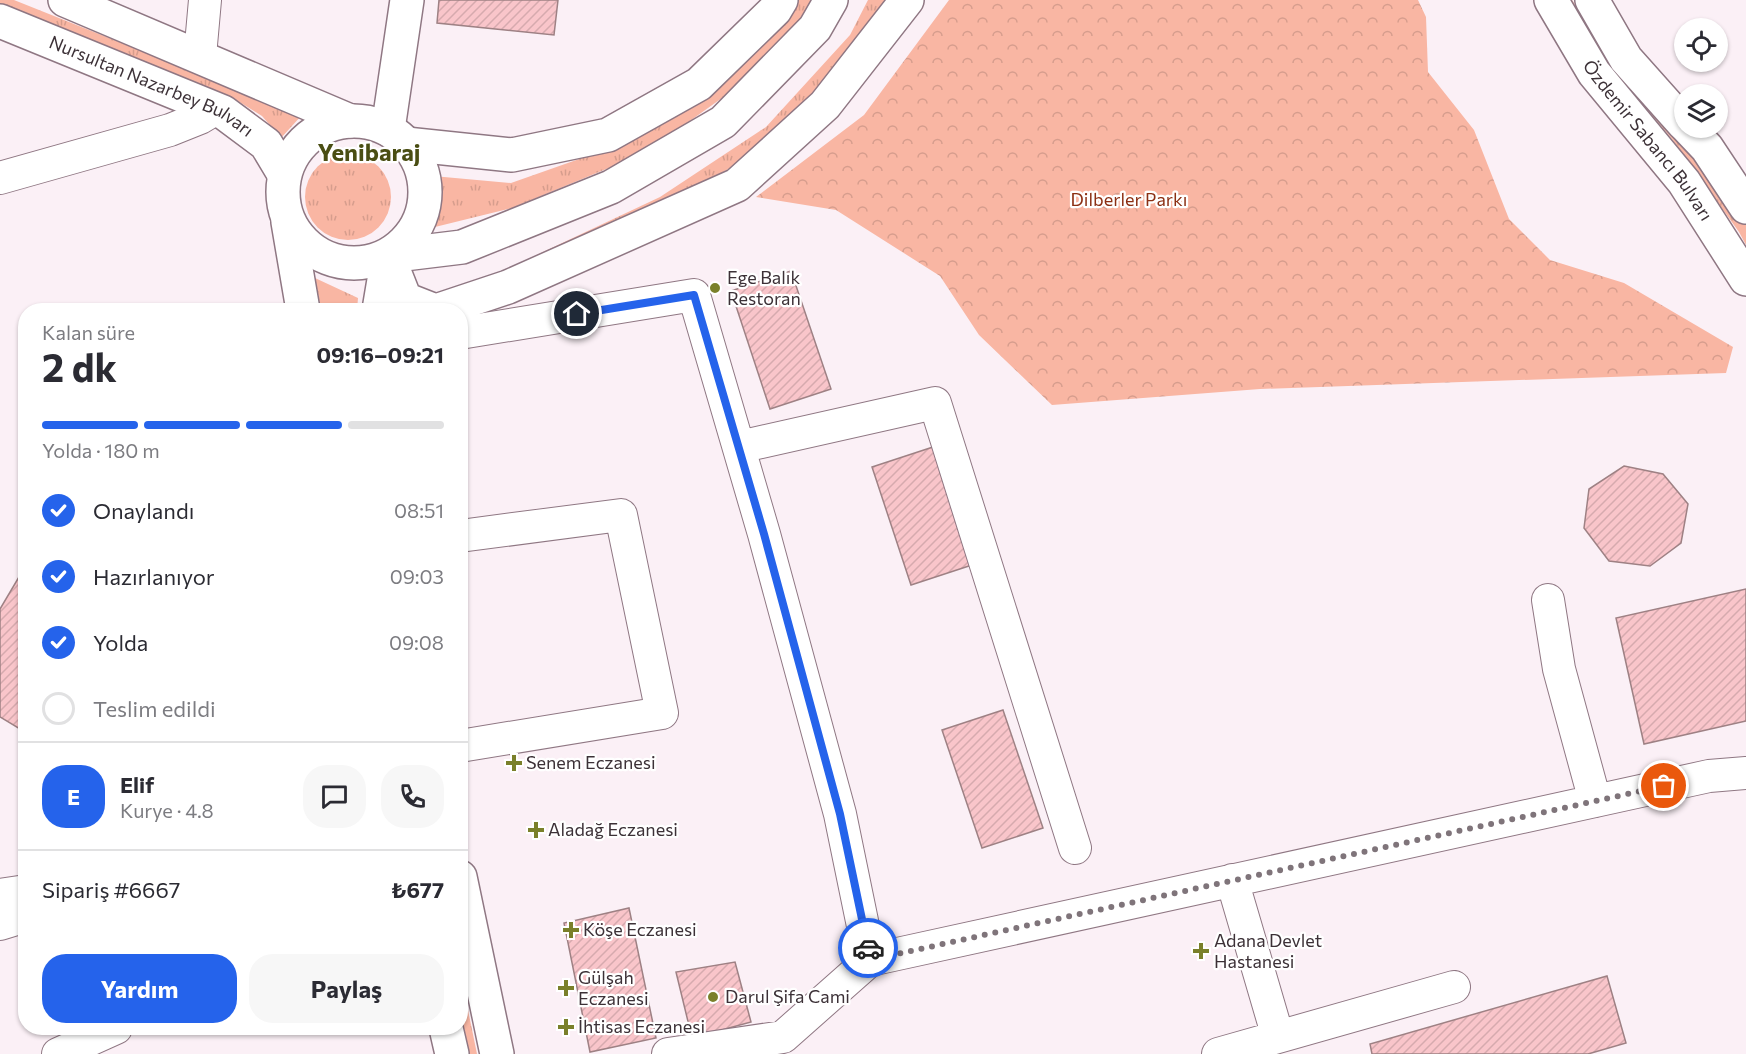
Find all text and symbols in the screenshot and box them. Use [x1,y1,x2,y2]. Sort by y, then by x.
map controls [1674,18,1728,138]
button: locate [1674,18,1728,72]
street label: Nursultan Nazarbey Bulvarı [46,30,258,141]
street label: Özdemir Sabancı Bulvarı [1579,56,1718,225]
button: layers [1674,84,1728,138]
district label: Yenibaraj [317,137,421,166]
park label: Dilberler Parkı [1071,188,1187,210]
place label: Ege Balık Restoran [727,266,801,309]
marker: Ege Balık Restoran [708,281,722,295]
pin [551,288,602,339]
icon: home [560,297,593,330]
text: Kalan süre [42,320,135,344]
text: 09:16–09:21 [316,341,444,368]
text: 2 dk [42,342,117,390]
text: Yolda · 180 m [42,438,160,462]
icon: check [42,494,75,527]
text: Onaylandı [93,497,194,524]
text: 08:51 [394,498,444,522]
icon: check [42,560,75,593]
text: Hazırlanıyor [93,563,215,590]
text: 09:03 [390,564,444,588]
icon: check [42,626,75,659]
text: Yolda [93,629,148,656]
text: 09:08 [389,630,444,654]
text: Teslim edildi [93,695,216,722]
place label: Senem Eczanesi [526,751,656,773]
marker: Senem Eczanesi [507,756,521,770]
pin [1638,760,1689,811]
button: chat [303,765,366,828]
button: phone [381,765,444,828]
icon: bag [1647,769,1680,802]
text: Elif [120,771,154,798]
text: E [67,783,80,810]
text: Kurye · 4.8 [120,798,214,822]
place label: Aladağ Eczanesi [548,818,678,840]
marker: Aladağ Eczanesi [529,823,543,837]
text: Sipariş #6667 [42,876,180,903]
text: ₺677 [391,876,444,903]
place label: Köşe Eczanesi [583,918,697,940]
courier [838,918,898,978]
marker: Köşe Eczanesi [564,923,578,937]
place label: Adana Devlet Hastanesi [1214,929,1322,972]
icon: car [852,932,885,965]
marker: Adana Devlet Hastanesi [1192,942,1210,960]
button: Yardım [42,954,237,1023]
button: Paylaş [249,954,444,1023]
place label: Gülşah Eczanesi [578,966,649,1009]
marker: Gülşah Eczanesi [559,981,573,995]
place label: Darul Şifa Cami [725,985,850,1007]
marker: Darul Şifa Cami [706,990,720,1004]
place label: İhtisas Eczanesi [578,1015,705,1037]
marker: İhtisas Eczanesi [559,1020,573,1034]

